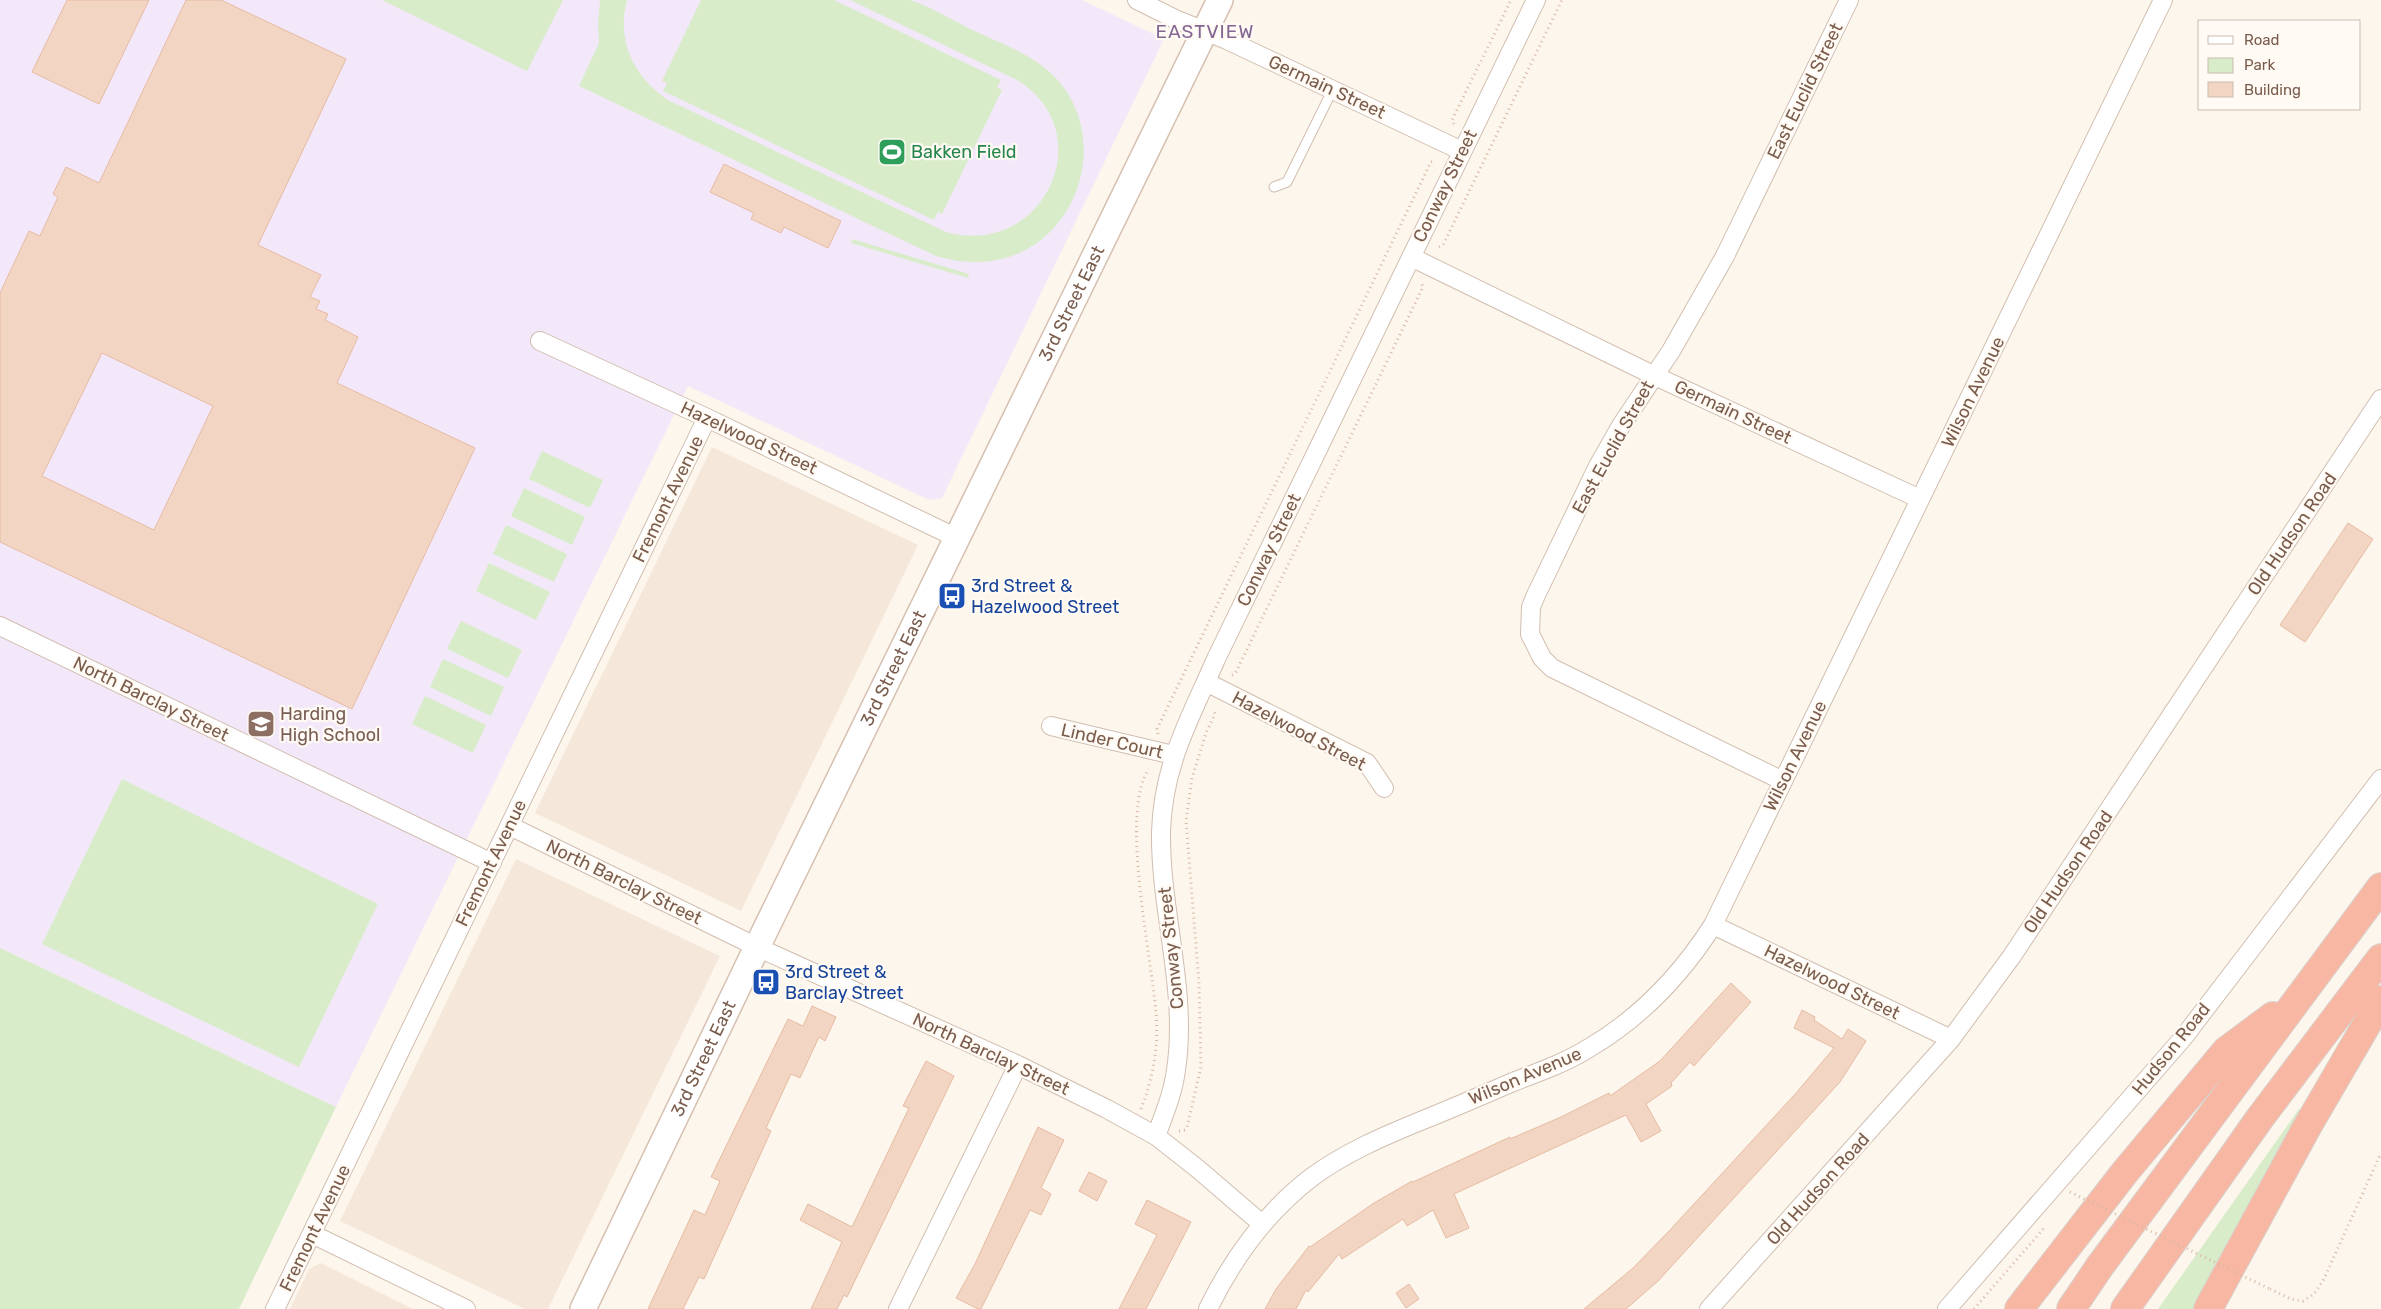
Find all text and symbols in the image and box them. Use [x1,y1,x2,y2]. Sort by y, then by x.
street label: East Euclid Street [1762,19,1848,163]
district label: EASTVIEW [1155,20,1255,43]
legend [2198,20,2361,110]
text: Road [2244,31,2280,49]
street label: Germain Street [1265,50,1389,124]
text: Park [2244,56,2275,74]
text: Building [2244,81,2301,99]
street label: Conway Street [1408,126,1482,246]
sports icon: Bakken Field [877,137,907,167]
place label: Bakken Field [911,141,1017,163]
street label: 3rd Street East [1034,242,1109,365]
street label: Wilson Avenue [1937,333,2009,451]
street label: Germain Street [1671,375,1795,449]
street label: East Euclid Street [1567,377,1659,517]
street label: Hazelwood Street [677,397,821,479]
street label: Fremont Avenue [628,432,708,566]
street label: Old Hudson Road [2243,468,2341,600]
street label: Conway Street [1232,490,1306,610]
place label: 3rd Street & Hazelwood Street [971,575,1119,618]
bus stop icon: 3rd Street & Hazelwood Street [937,581,967,611]
street label: 3rd Street East [856,607,931,730]
street label: North Barclay Street [69,652,233,746]
street label: Hazelwood Street [1228,686,1370,776]
street label: Wilson Avenue [1759,697,1831,815]
place label: Harding High School [280,703,380,746]
school or university icon: Harding High School [246,709,276,739]
street label: Linder Court [1059,719,1165,763]
street label: Fremont Avenue [451,796,531,930]
street label: Old Hudson Road [2019,806,2117,938]
street label: North Barclay Street [542,835,706,929]
street label: Conway Street [1154,886,1188,1010]
street label: Hazelwood Street [1761,940,1903,1024]
place label: 3rd Street & Barclay Street [785,961,904,1004]
bus stop icon: 3rd Street & Barclay Street [751,967,781,997]
street label: 3rd Street East [666,997,741,1120]
street label: Hudson Road [2127,999,2215,1099]
street label: North Barclay Street [909,1008,1073,1100]
street label: Wilson Avenue [1465,1042,1585,1110]
street label: Old Hudson Road [1762,1128,1874,1250]
street label: Fremont Avenue [275,1161,355,1295]

